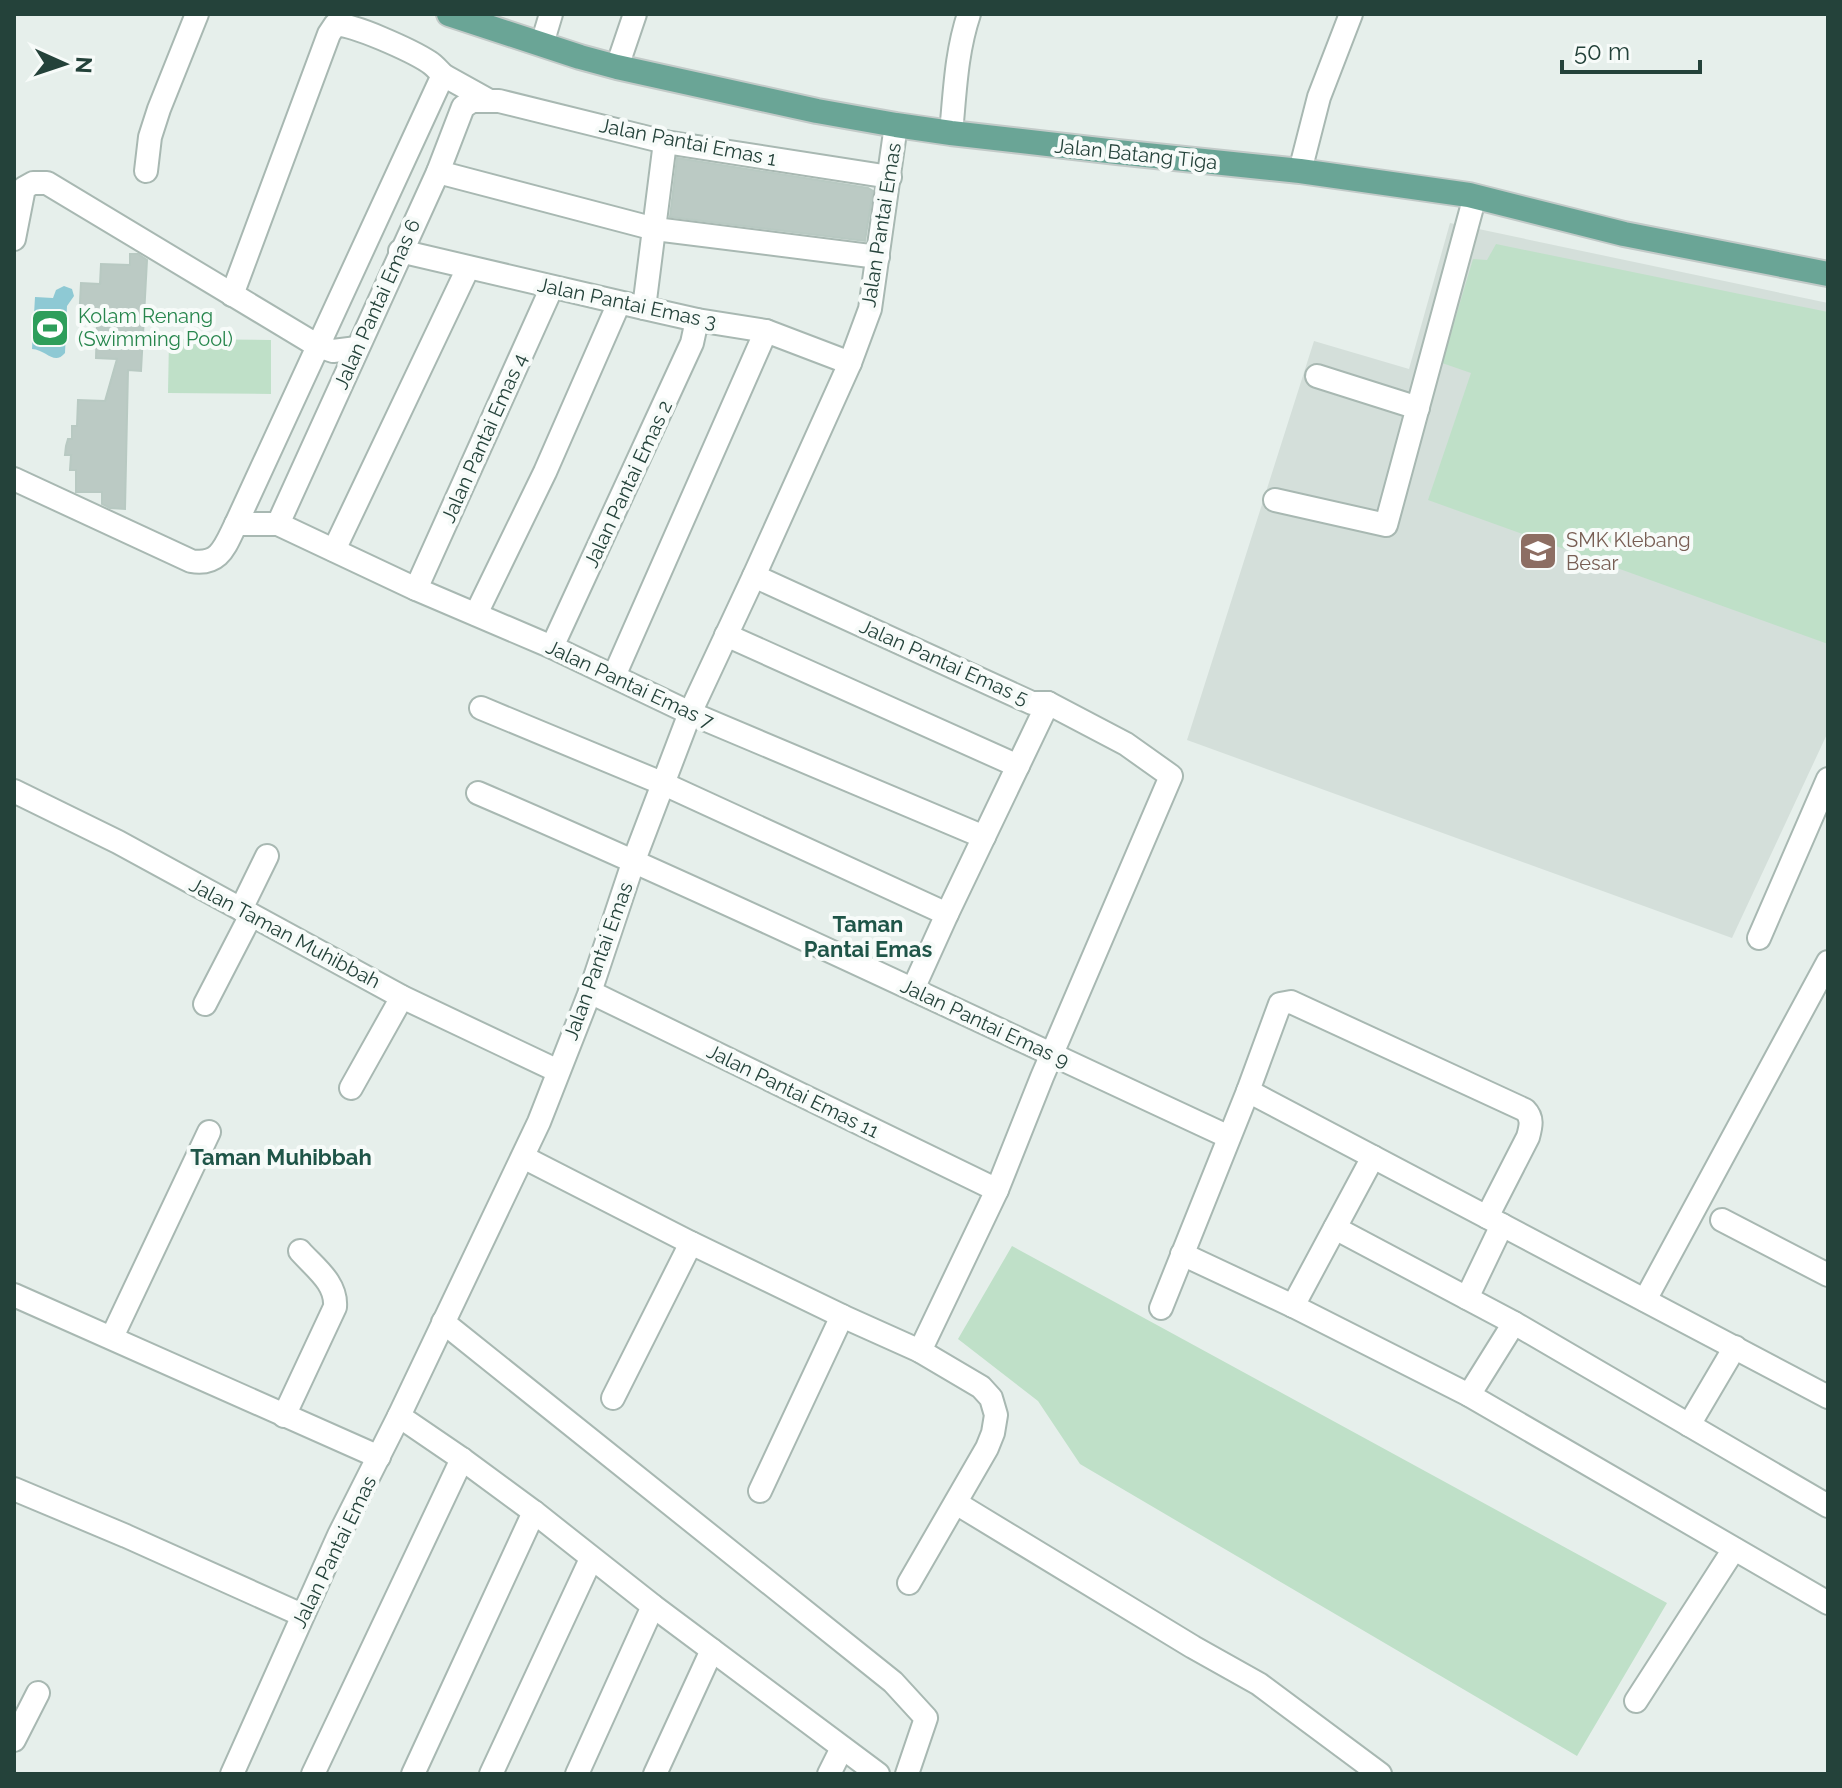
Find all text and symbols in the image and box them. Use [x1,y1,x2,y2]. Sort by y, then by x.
north arrow [24,24,104,104]
scale bar [1562,24,1700,74]
text: 50 m [1574,37,1630,66]
text: N [71,56,97,74]
street label: Jalan Pantai Emas 1 [597,113,779,171]
street label: Jalan Batang Tiga [1053,134,1219,174]
street label: Jalan Pantai Emas [856,141,906,309]
street label: Jalan Pantai Emas 6 [329,215,425,393]
street label: Jalan Pantai Emas 3 [535,272,719,334]
place label: Kolam Renang (Swimming Pool) [78,304,233,351]
sports icon: Kolam Renang (Swimming Pool) [29,307,71,349]
street label: Jalan Pantai Emas 4 [436,350,532,526]
street label: Jalan Pantai Emas 2 [579,397,677,571]
place label: SMK Klebang Besar [1566,528,1691,575]
school or university icon: SMK Klebang Besar [1517,530,1559,572]
street label: Jalan Pantai Emas 5 [856,614,1032,710]
street label: Jalan Pantai Emas 7 [542,635,718,733]
street label: Jalan Taman Muhibbah [186,872,384,994]
street label: Jalan Pantai Emas [558,879,638,1043]
district label: Taman Pantai Emas [804,911,932,962]
street label: Jalan Pantai Emas 9 [897,973,1073,1073]
street label: Jalan Pantai Emas 11 [703,1039,883,1143]
district label: Taman Muhibbah [190,1144,372,1170]
street label: Jalan Pantai Emas [287,1472,381,1632]

